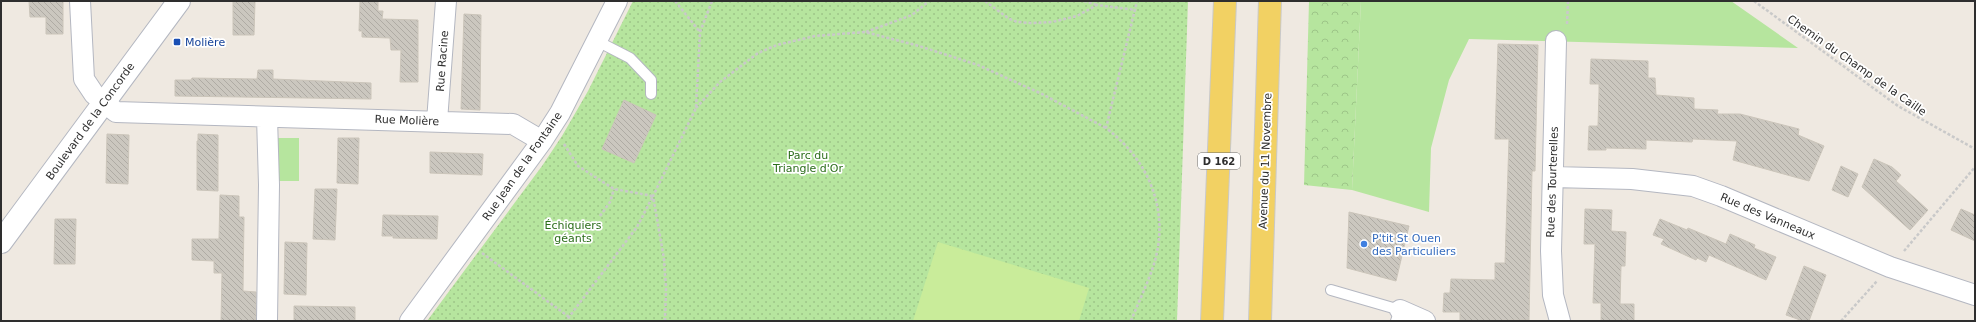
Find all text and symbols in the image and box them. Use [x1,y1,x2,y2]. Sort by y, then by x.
street label: Chemin du Champ de la Caille [1785,12,1929,119]
street label: Rue Racine [434,30,451,92]
place label: Molière [185,36,225,49]
marker: Molière [172,37,182,47]
street label: Boulevard de la Concorde [43,60,138,183]
street label: Avenue du 11 Novembre [1257,92,1274,229]
street label: Rue Jean de la Fontaine [480,109,565,223]
street label: Rue Molière [375,113,440,128]
street label: Rue des Tourterelles [1544,126,1561,238]
park label: Parc du Triangle d'Or [772,149,843,175]
road number: D 162 [1198,153,1240,169]
street label: Rue des Vanneaux [1718,191,1818,243]
park label: Échiquiers géants [544,219,602,245]
place label: P'tit St Ouen des Particuliers [1372,232,1456,258]
marker: P'tit St Ouen des Particuliers [1359,239,1369,249]

